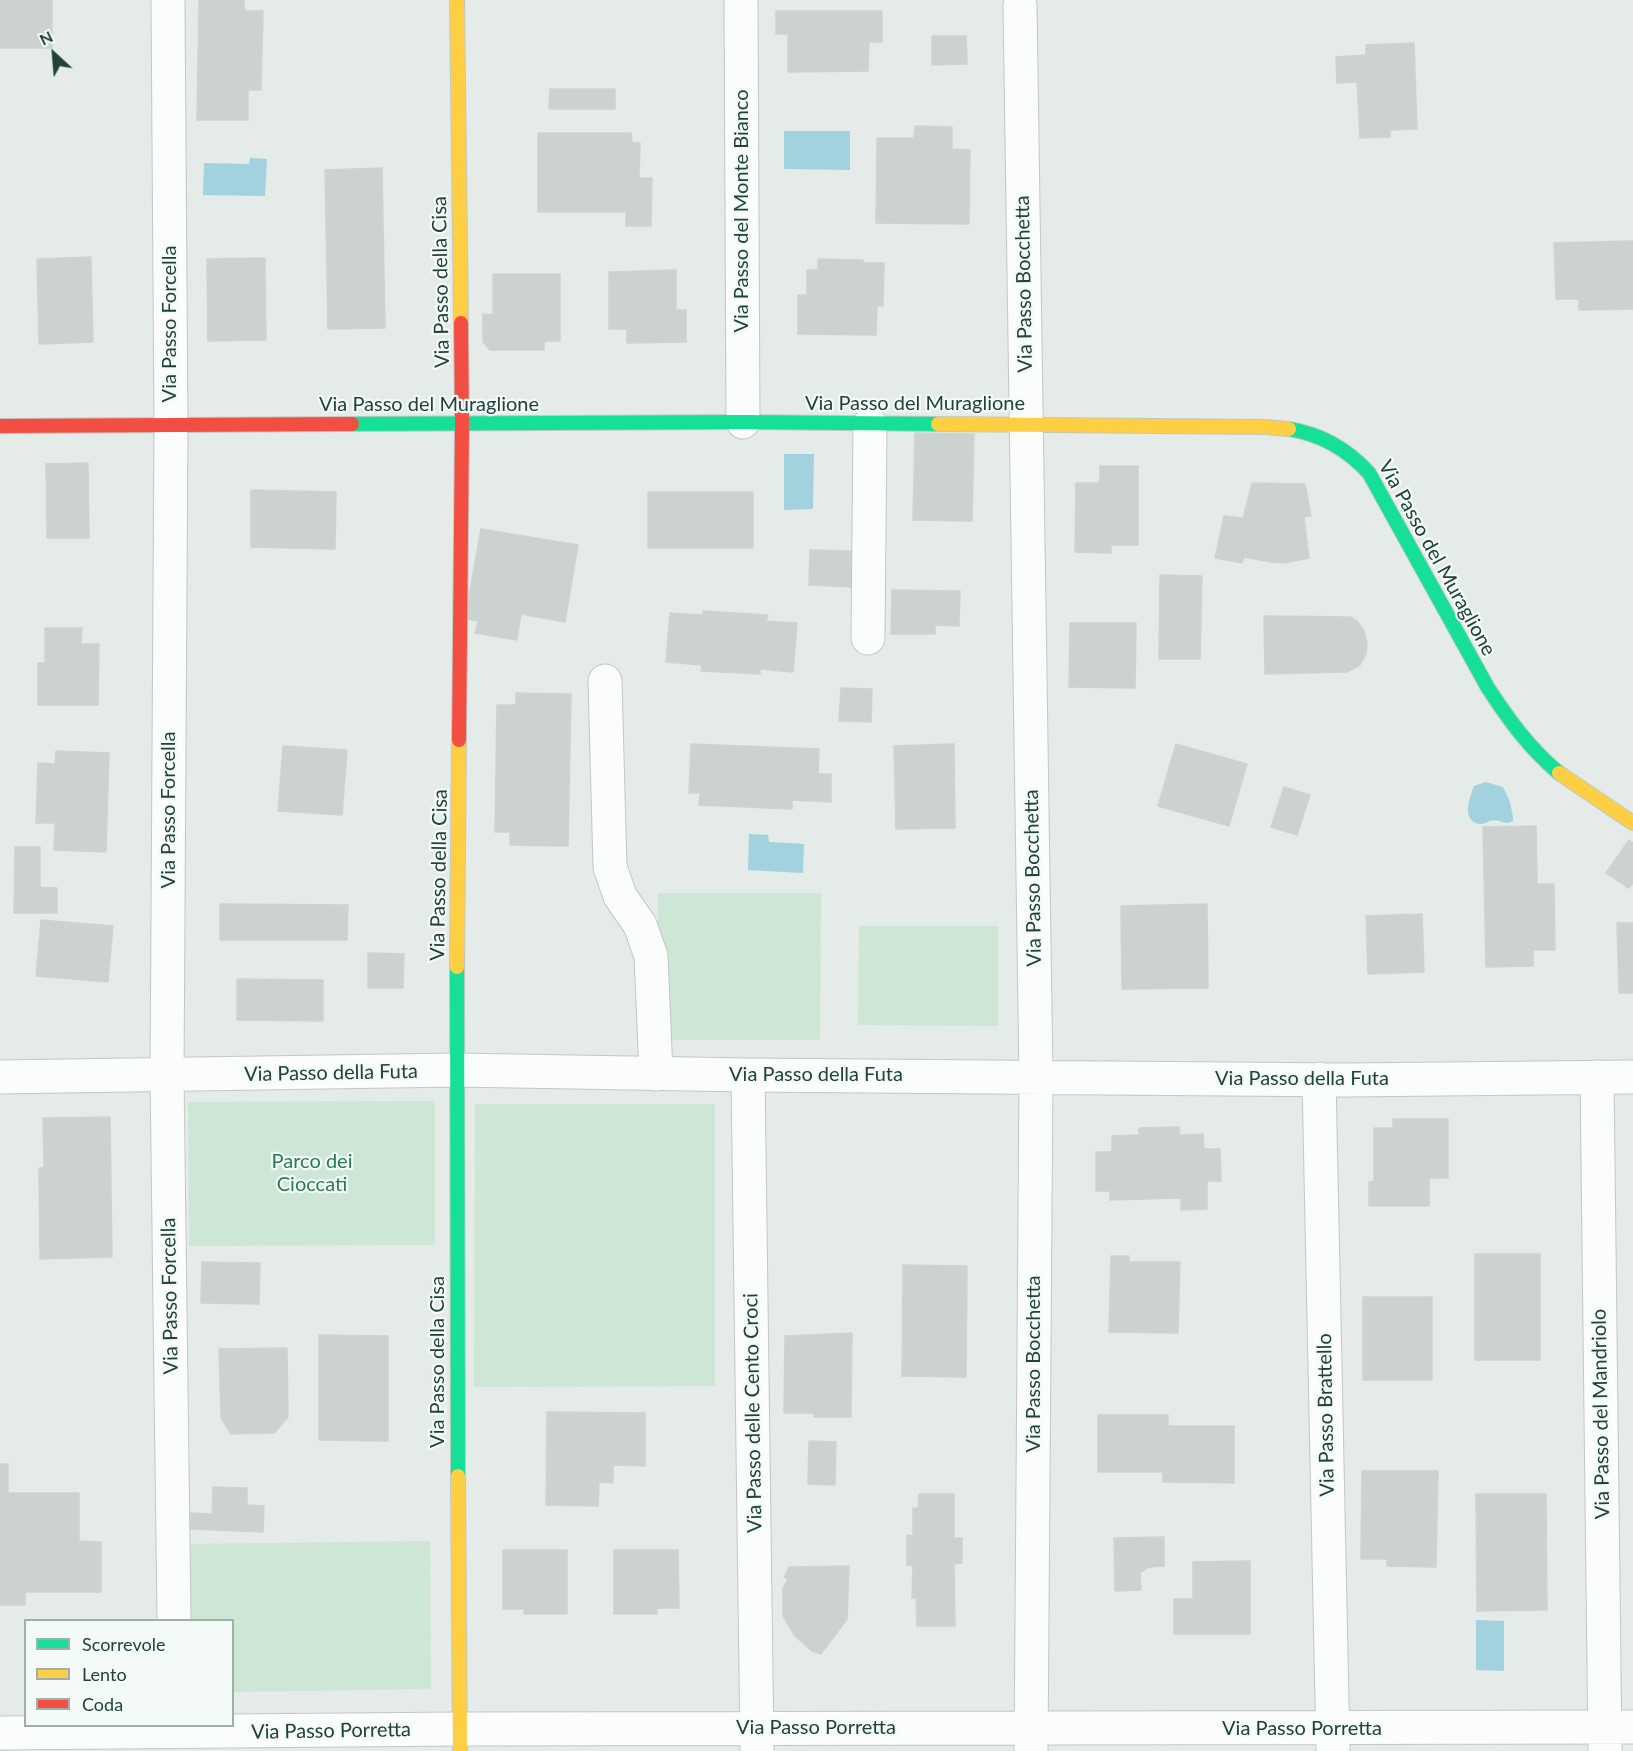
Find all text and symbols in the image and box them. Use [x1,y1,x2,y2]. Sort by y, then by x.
north arrow [24,24,84,84]
text: N [36,26,56,49]
street label: Via Passo del Monte Bianco [730,89,754,333]
street label: Via Passo Bocchetta [1010,195,1038,373]
street label: Via Passo della Cisa [428,196,454,368]
street label: Via Passo Forcella [158,246,182,402]
street label: Via Passo del Muraglione [805,392,1025,416]
street label: Via Passo del Muraglione [319,393,539,417]
street label: Via Passo del Muraglione [1373,456,1501,660]
street label: Via Passo Forcella [157,732,181,888]
street label: Via Passo della Cisa [426,789,452,961]
street label: Via Passo Bocchetta [1019,789,1047,967]
street label: Via Passo della Futa [244,1059,418,1087]
street label: Via Passo della Futa [729,1063,903,1087]
street label: Via Passo della Futa [1215,1067,1389,1091]
park label: Parco dei Cioccati [272,1150,352,1197]
street label: Via Passo Forcella [157,1217,183,1375]
street label: Via Passo Bocchetta [1022,1275,1046,1453]
street label: Via Passo della Cisa [426,1276,450,1448]
street label: Via Passo delle Cento Croci [739,1293,767,1533]
street label: Via Passo del Mandriolo [1587,1309,1615,1519]
street label: Via Passo Brattello [1313,1333,1339,1497]
legend [24,1619,234,1727]
text: Scorrevole [82,1633,165,1655]
text: Lento [82,1663,127,1685]
text: Coda [82,1693,123,1715]
street label: Via Passo Porretta [736,1716,896,1740]
street label: Via Passo Porretta [1222,1717,1382,1741]
street label: Via Passo Porretta [251,1718,411,1744]

